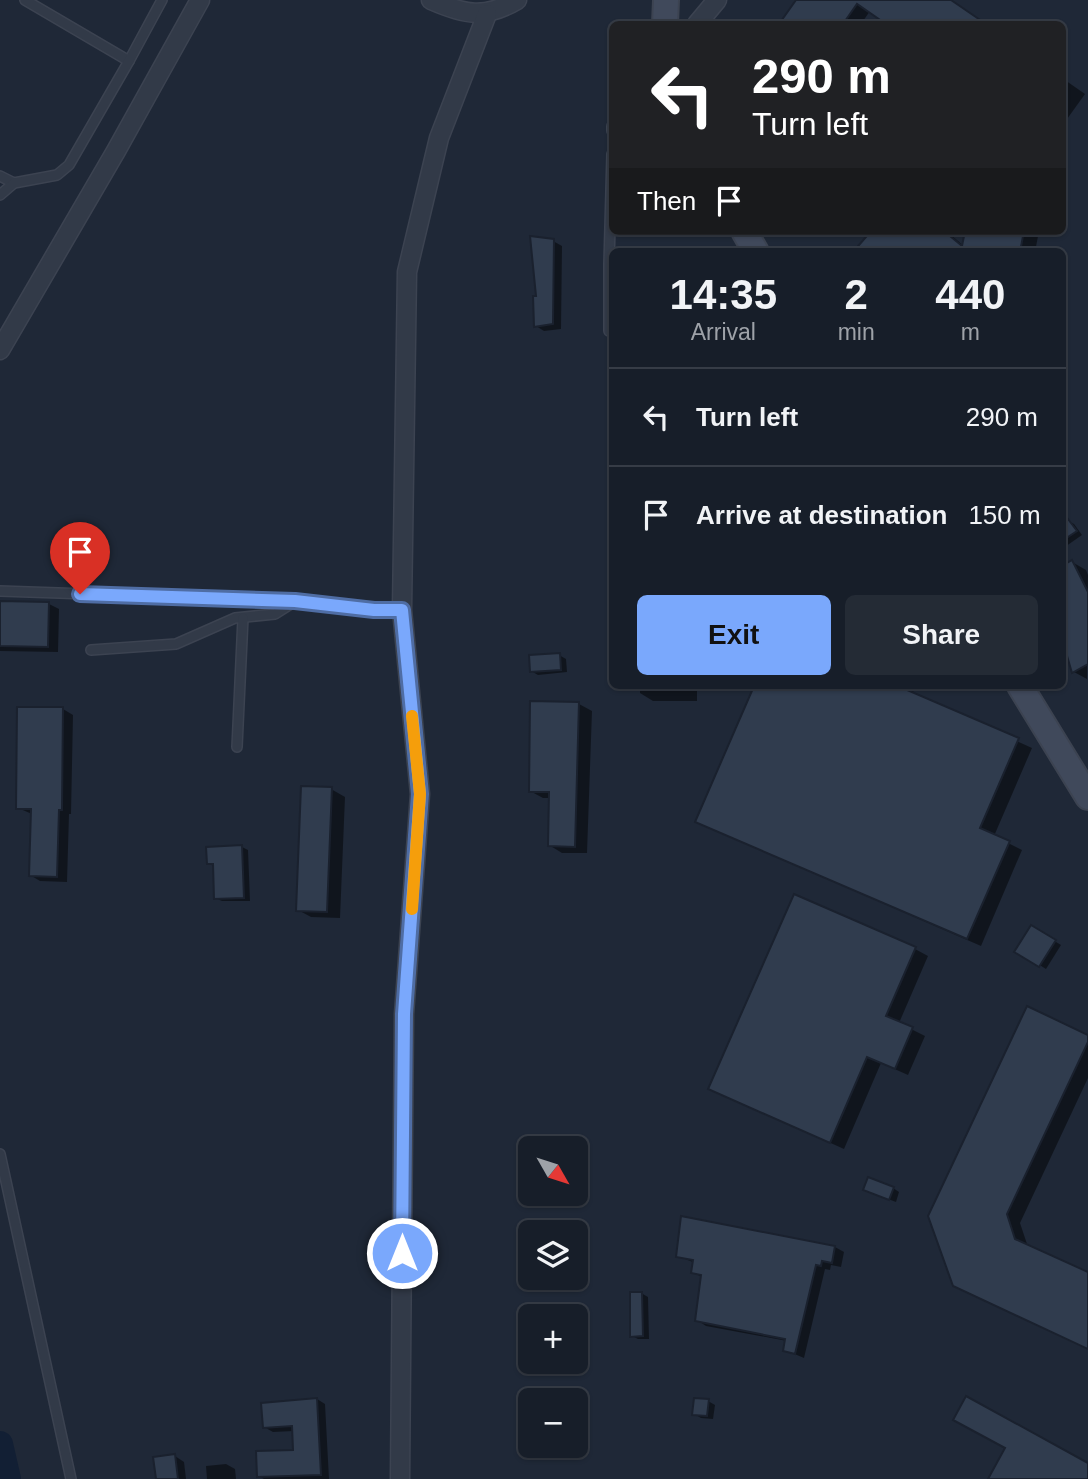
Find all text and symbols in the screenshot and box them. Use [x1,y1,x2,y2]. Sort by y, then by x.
icon: left [637,49,728,140]
text: 290 m [752,49,891,103]
text: Turn left [752,106,868,142]
icon: arrive [710,182,748,220]
text: Then [637,186,696,216]
text: 14:35 [670,271,777,318]
text: 2 [844,271,868,318]
text: 440 [935,271,1005,318]
text: Arrival [691,319,756,345]
text: min [838,319,875,345]
text: m [961,319,980,345]
icon: left [637,398,675,436]
text: Turn left [696,402,798,432]
text: 290 m [966,402,1038,432]
icon: arrive [637,496,675,534]
text: Arrive at destination [696,500,947,530]
text: 150 m [968,500,1041,530]
pin [50,522,110,594]
icon: arrive [61,533,99,571]
button: Exit [637,595,831,675]
button: Share [845,595,1038,675]
north arrow [518,1136,588,1206]
map controls [518,1136,588,1458]
position arrow [365,1216,439,1290]
button: layers [518,1220,588,1290]
button: + [518,1304,588,1374]
button: − [518,1388,588,1458]

